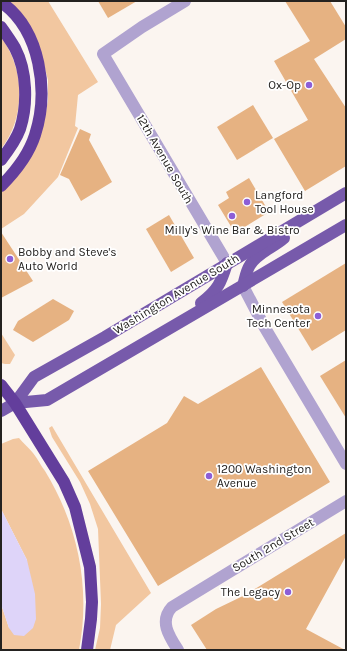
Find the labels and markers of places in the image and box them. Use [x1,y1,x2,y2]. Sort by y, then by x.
place label: Ox-Op [268,78,301,92]
marker: Ox-Op [304,80,314,90]
place label: Langford Tool House [255,188,314,216]
marker: Langford Tool House [242,197,252,207]
marker: Milly's Wine Bar & Bistro [227,211,237,221]
place label: Milly's Wine Bar & Bistro [164,223,300,237]
place label: Bobby and Steve's Auto World [18,245,117,273]
marker: Bobby and Steve's Auto World [5,254,15,264]
place label: Minnesota Tech Center [247,302,311,330]
marker: Minnesota Tech Center [313,311,323,321]
place label: 1200 Washington Avenue [217,462,311,490]
marker: 1200 Washington Avenue [204,471,214,481]
place label: The Legacy [221,585,280,599]
marker: The Legacy [283,587,293,597]

